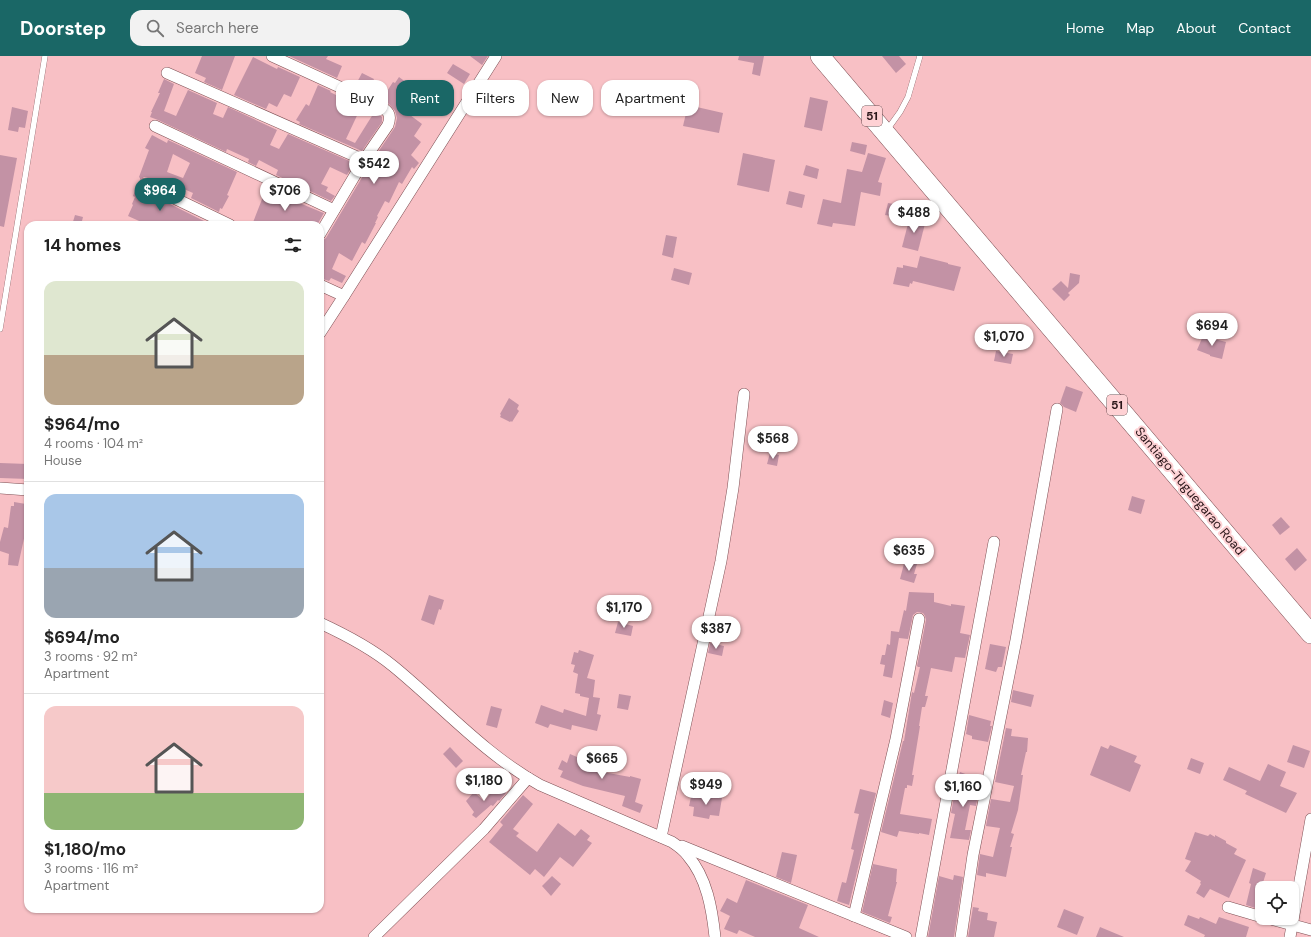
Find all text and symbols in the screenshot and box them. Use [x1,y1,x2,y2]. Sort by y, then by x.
search box [130,10,410,46]
text: Doorstep [20,16,106,41]
icon: search [144,17,166,39]
text: Search here [176,18,259,38]
text: Home [1066,19,1104,37]
text: Map [1126,19,1154,37]
text: About [1176,19,1216,37]
text: Contact [1238,19,1291,37]
chip: Buy [336,80,388,116]
chip: Rent [396,80,454,116]
chip: Filters [462,80,529,116]
chip: New [537,80,593,116]
chip: Apartment [601,80,699,116]
road number: 51 [862,106,882,126]
pin: $542 [350,151,398,185]
text: $542 [358,155,390,172]
pin: $964 [136,178,184,212]
pin: $706 [261,178,309,212]
text: $964 [144,182,176,199]
text: $706 [269,182,301,199]
pin: $488 [890,200,938,234]
text: $488 [898,204,930,221]
text: 14 homes [44,234,121,256]
icon: filters [282,234,304,256]
icon: home [138,307,210,379]
pin: $694 [1188,313,1236,347]
text: $694 [1196,317,1228,334]
pin: $1,070 [971,324,1037,358]
text: $1,070 [984,328,1024,345]
road number: 51 [1107,395,1127,415]
text: $964/mo [44,413,120,435]
street label: Santiago-Tuguegarao Road [1131,423,1249,559]
pin: $568 [749,426,797,460]
text: $568 [757,430,789,447]
text: 4 rooms · 104 m² [44,435,143,452]
text: House [44,452,82,469]
icon: home [138,520,210,592]
pin: $635 [885,538,933,572]
text: $635 [893,542,925,559]
pin: $1,170 [591,595,657,629]
text: $1,170 [606,599,642,616]
pin: $387 [692,616,740,650]
text: $387 [701,620,731,637]
text: $694/mo [44,626,120,648]
text: 3 rooms · 92 m² [44,648,137,665]
text: Apartment [44,665,109,682]
icon: home [138,732,210,804]
pin: $665 [578,746,626,780]
text: $665 [586,750,618,767]
pin: $1,180 [451,768,517,802]
text: $1,180 [465,772,503,789]
pin: $949 [682,772,730,806]
pin: $1,160 [930,774,996,808]
text: $949 [690,776,722,793]
text: $1,160 [944,778,982,795]
text: $1,180/mo [44,838,126,860]
text: 3 rooms · 116 m² [44,860,138,877]
text: Apartment [44,877,109,894]
map controls [1255,881,1299,925]
button: locate [1255,881,1299,925]

